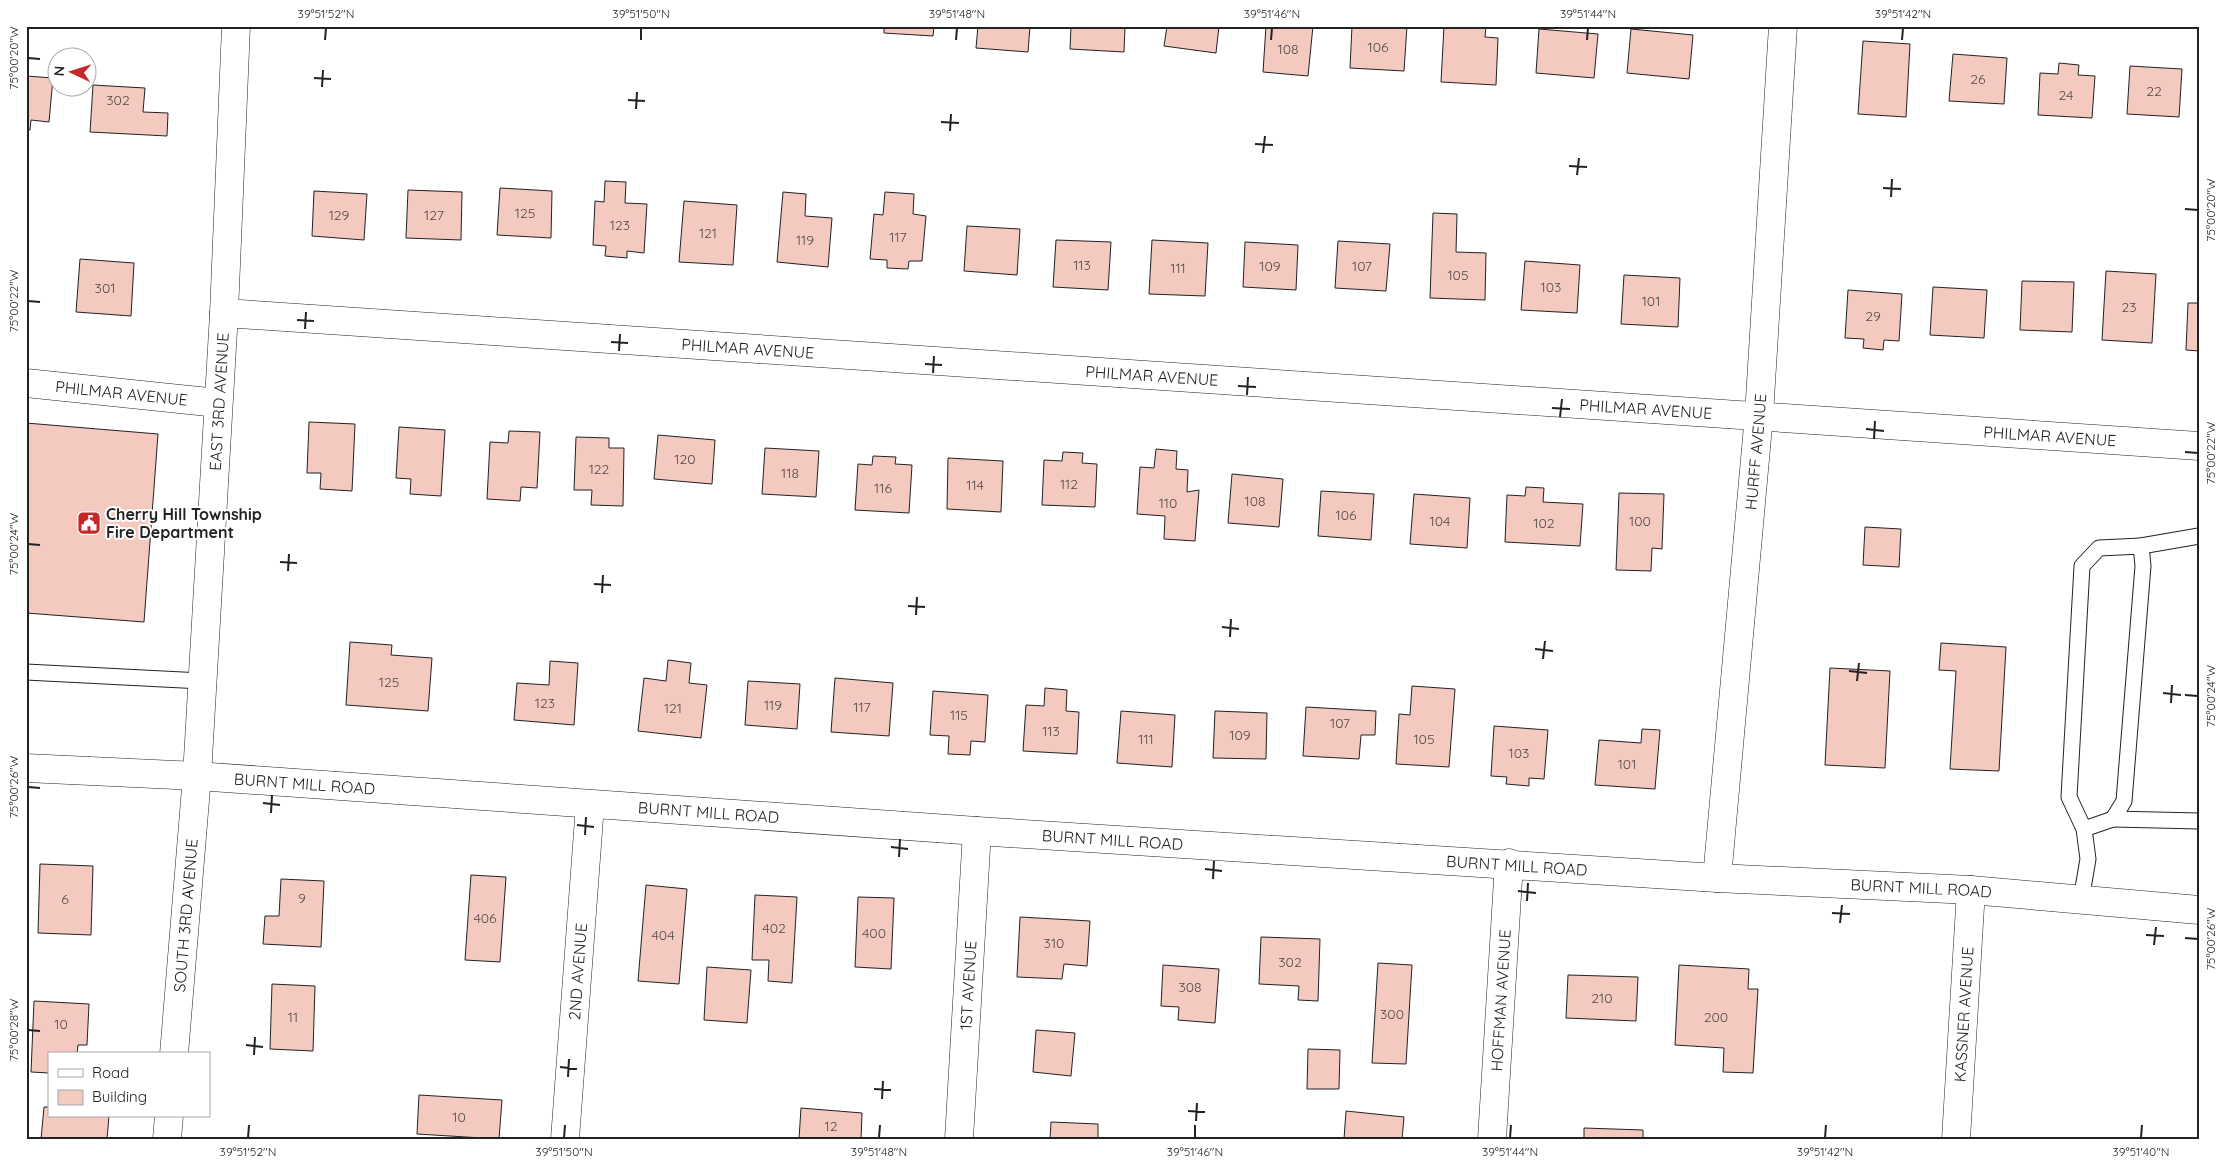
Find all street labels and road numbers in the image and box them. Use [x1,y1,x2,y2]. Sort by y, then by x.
street label: EAST 3RD AVENUE [205,332,233,471]
street label: PHILMAR AVENUE [681,334,815,363]
street label: PHILMAR AVENUE [1085,361,1219,390]
street label: PHILMAR AVENUE [54,376,189,410]
street label: HURFF AVENUE [1740,393,1770,511]
street label: PHILMAR AVENUE [1579,394,1713,423]
street label: PHILMAR AVENUE [1983,422,2117,450]
street label: BURNT MILL ROAD [233,769,376,799]
street label: BURNT MILL ROAD [637,797,780,827]
street label: BURNT MILL ROAD [1041,825,1184,854]
street label: SOUTH 3RD AVENUE [169,838,202,993]
street label: BURNT MILL ROAD [1446,851,1588,880]
street label: BURNT MILL ROAD [1850,874,1993,902]
street label: 2ND AVENUE [564,922,591,1021]
street label: HOFFMAN AVENUE [1486,929,1515,1072]
street label: 1ST AVENUE [955,940,981,1031]
street label: KASSNER AVENUE [1949,946,1978,1083]

